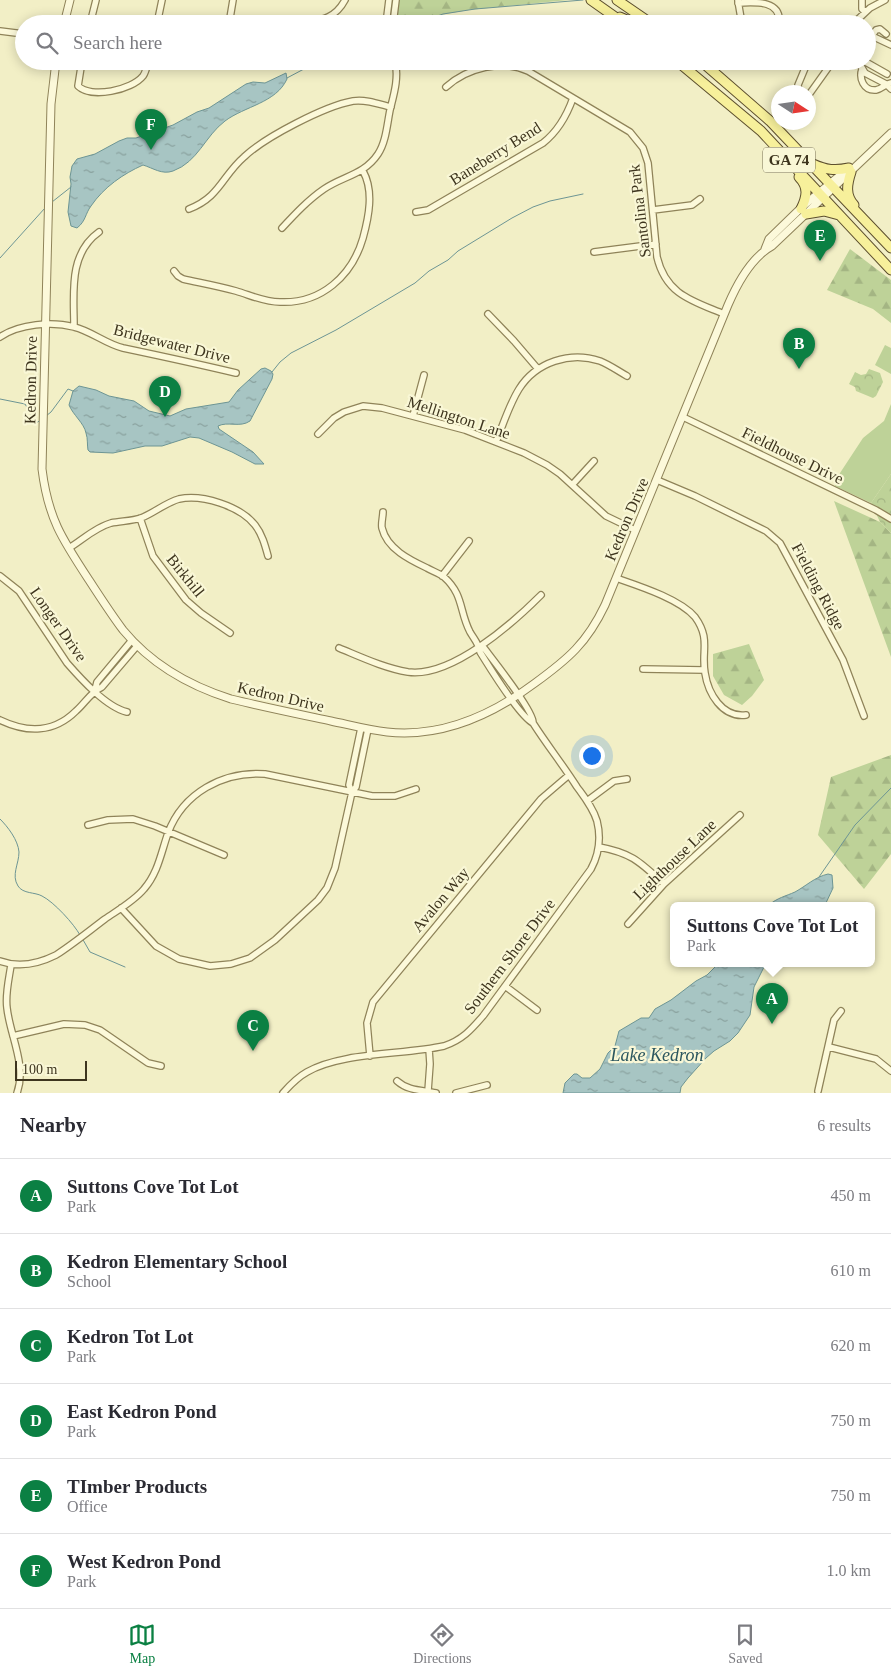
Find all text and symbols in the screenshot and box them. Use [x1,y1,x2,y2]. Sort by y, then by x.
search box [15,15,876,70]
icon: search [33,29,61,57]
text: Search here [73,32,162,53]
north arrow [771,85,816,130]
pin: F [135,109,167,150]
street label: Baneberry Bend [446,119,545,189]
road number: GA 74 [763,148,815,172]
street label: Santolina Park [625,163,654,259]
pin: E [804,220,836,261]
street label: Bridgewater Drive [112,321,232,367]
pin: B [783,328,815,369]
street label: Kedron Drive [21,336,40,424]
pin: D [149,376,181,417]
street label: Mellington Lane [405,393,512,443]
street label: Fieldhouse Drive [739,424,846,487]
street label: Kedron Drive [601,475,652,563]
street label: Fielding Ridge [788,540,848,633]
street label: Birkhill [163,551,208,600]
street label: Longer Drive [26,584,90,665]
street label: Kedron Drive [236,678,326,715]
your location [579,743,605,769]
street label: Lighthouse Lane [630,816,720,904]
street label: Avalon Way [409,864,473,936]
street label: Southern Shore Drive [461,895,558,1017]
popup [670,902,875,967]
text: Suttons Cove Tot Lot [687,915,858,936]
text: Park [687,937,716,954]
pin: A [756,983,788,1024]
pin: C [237,1010,269,1051]
water label: Lake Kedron [610,1045,703,1065]
scale bar [15,1058,88,1081]
text: 100 m [22,1062,57,1077]
text: Nearby [20,1113,87,1137]
text: 6 results [817,1117,871,1134]
text: Suttons Cove Tot Lot [67,1176,239,1197]
text: A [30,1187,42,1204]
text: 450 m [831,1187,871,1204]
text: Park [67,1198,96,1215]
text: Kedron Elementary School [67,1251,287,1272]
text: B [31,1262,41,1279]
text: 610 m [831,1262,871,1279]
text: School [67,1273,111,1290]
text: Kedron Tot Lot [67,1326,193,1347]
text: C [30,1337,42,1354]
text: 620 m [831,1337,871,1354]
text: Park [67,1348,96,1365]
text: East Kedron Pond [67,1401,217,1422]
text: D [30,1412,42,1429]
text: 750 m [831,1412,871,1429]
text: Park [67,1423,96,1440]
text: TImber Products [67,1476,207,1497]
text: E [31,1487,41,1504]
text: 750 m [831,1487,871,1504]
text: Office [67,1498,108,1515]
text: West Kedron Pond [67,1551,221,1572]
text: F [31,1562,41,1579]
text: 1.0 km [827,1562,871,1579]
text: Park [67,1573,96,1590]
tab: Map [128,1621,156,1667]
tab: Directions [413,1621,472,1667]
tab: Saved [728,1621,763,1667]

